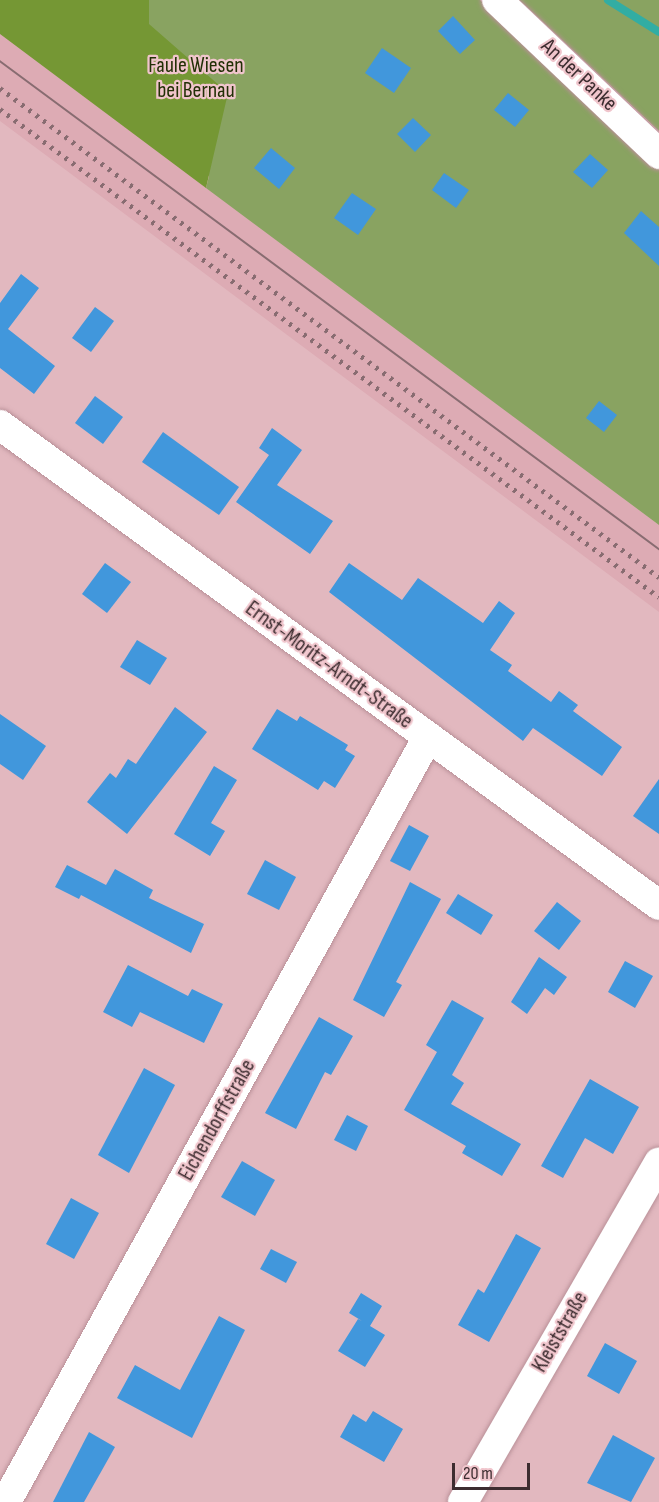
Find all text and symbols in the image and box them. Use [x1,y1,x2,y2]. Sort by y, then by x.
street label: An der Panke [535,33,623,117]
park label: Faule Wiesen bei Bernau [148,52,244,104]
street label: Ernst-Moritz-Arndt-Straße [240,595,418,735]
street label: Eichendorffstraße [173,1055,261,1185]
street label: Kleiststraße [526,1287,594,1377]
scale bar [455,1451,533,1489]
text: 20 m [463,1463,493,1484]

